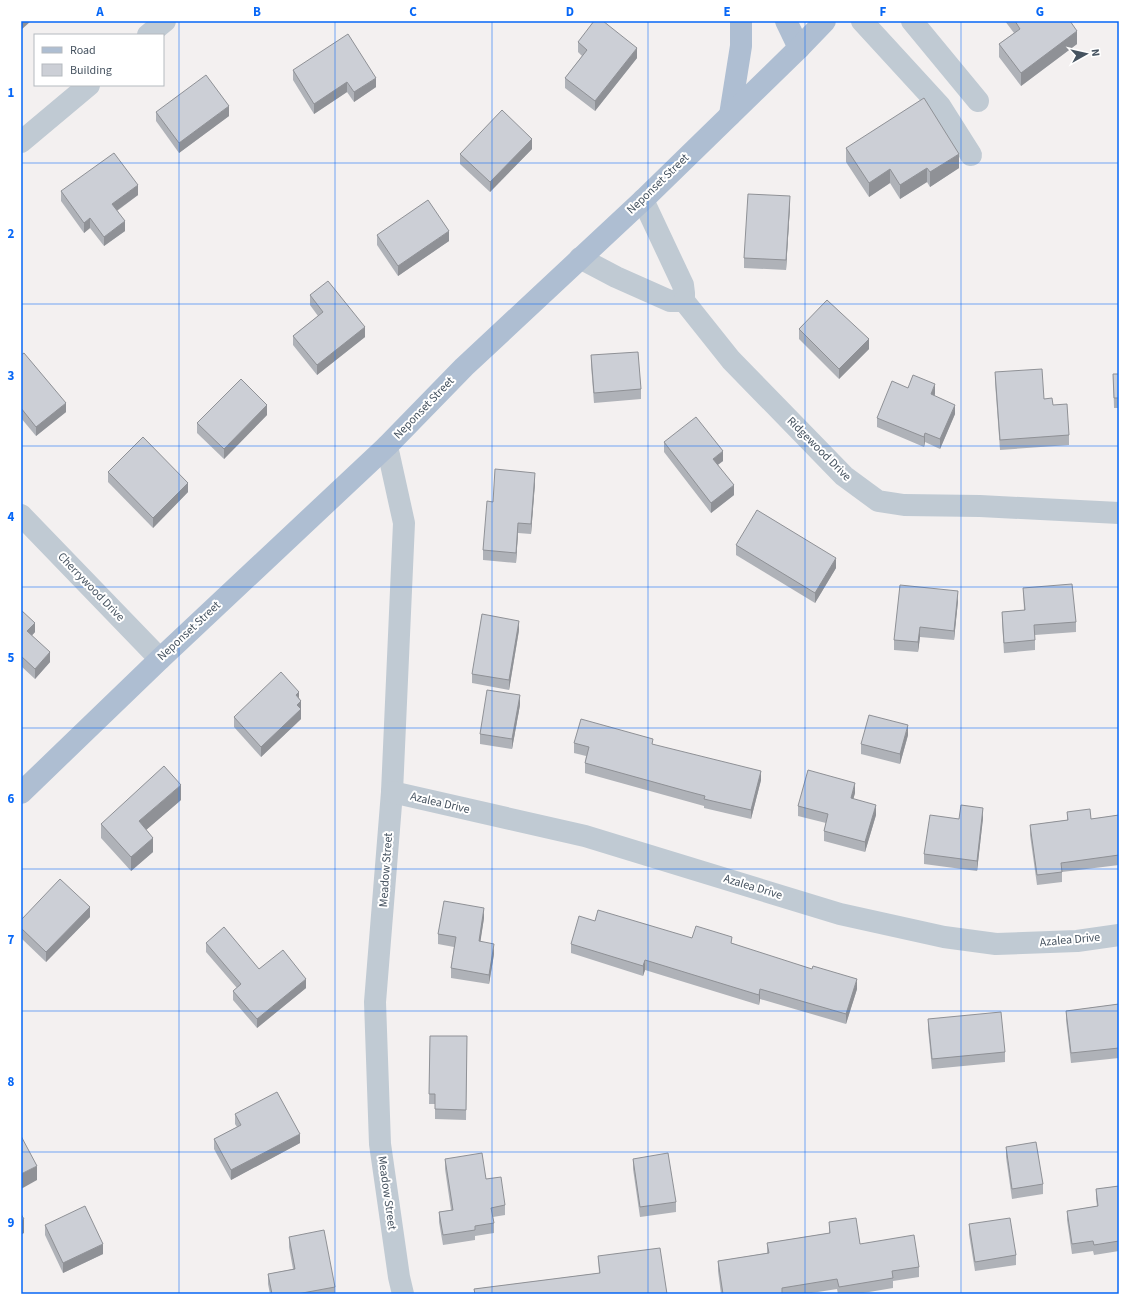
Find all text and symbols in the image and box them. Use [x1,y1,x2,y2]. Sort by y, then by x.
text: A [95,3,104,21]
text: B [253,3,261,21]
text: C [409,3,417,21]
text: D [566,3,574,21]
text: E [723,3,731,21]
text: F [880,3,887,21]
text: G [1036,3,1044,21]
legend [34,34,164,86]
north arrow [1066,34,1106,74]
text: Road [70,42,96,59]
text: N [1087,48,1103,57]
text: Building [70,62,112,79]
text: 1 [8,84,15,102]
street label: Neponset Street [623,150,693,218]
text: 2 [8,225,15,243]
text: 3 [8,367,15,385]
street label: Neponset Street [390,373,458,443]
street label: Ridgewood Drive [783,413,855,485]
text: 4 [8,508,15,526]
street label: Cherrywood Drive [54,549,128,625]
street label: Neponset Street [154,597,224,665]
text: 5 [8,649,15,667]
street label: Azalea Drive [409,788,472,818]
text: 6 [8,790,15,808]
street label: Meadow Street [375,832,397,908]
street label: Azalea Drive [721,870,785,904]
street label: Azalea Drive [1039,929,1101,951]
text: 7 [8,931,15,949]
text: 8 [8,1073,15,1091]
street label: Meadow Street [373,1155,401,1231]
text: 9 [8,1214,15,1232]

